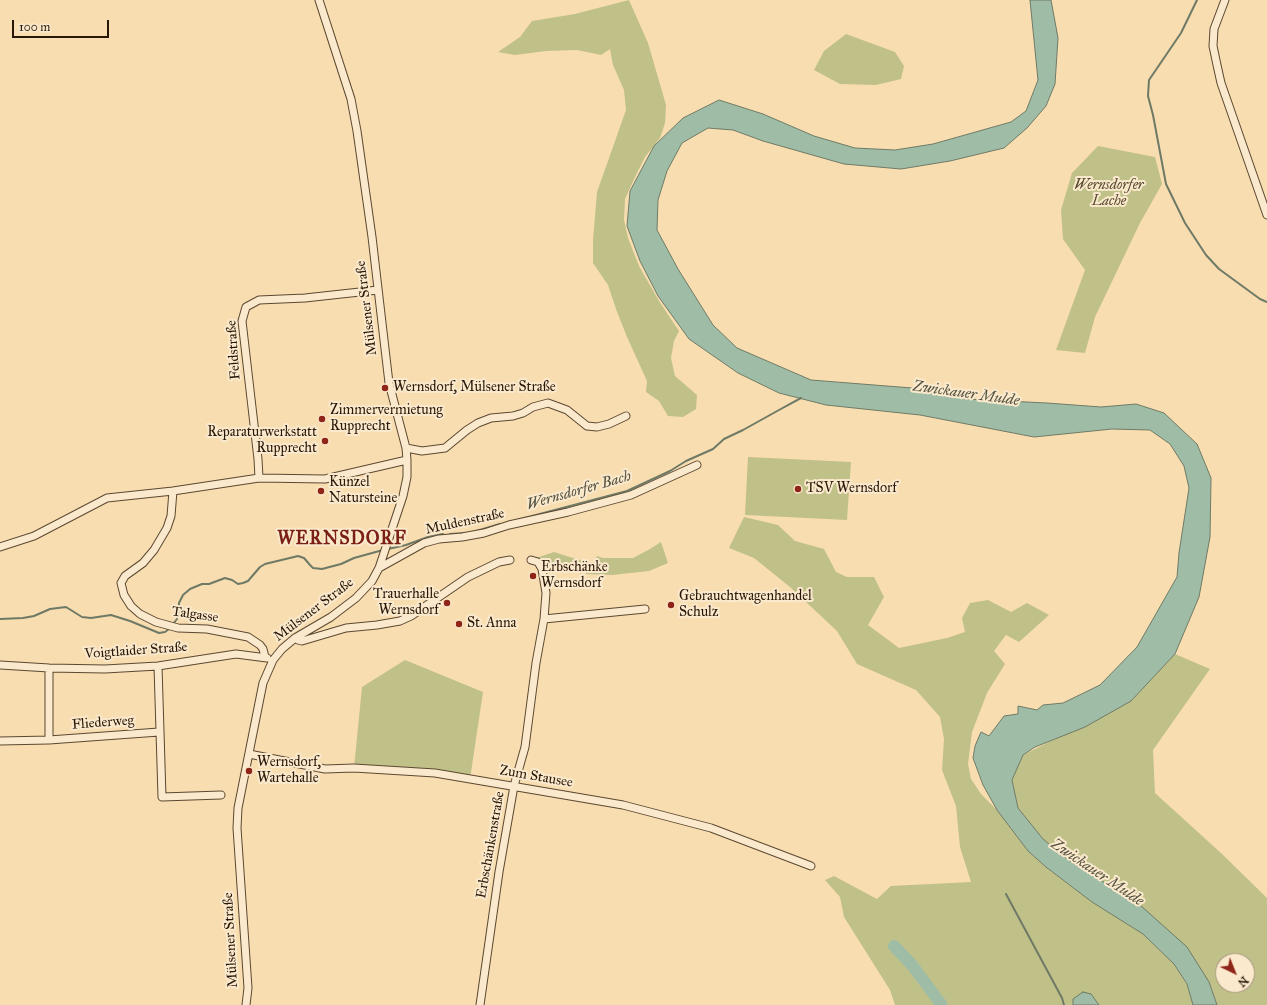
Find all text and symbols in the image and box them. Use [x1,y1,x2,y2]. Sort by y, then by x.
scale bar [14,12,111,38]
text: 100 m [19,20,50,34]
park label: Wernsdorfer Lache [1074,178,1144,210]
street label: Mülsener Straße [353,260,381,356]
street label: Feldstraße [224,320,244,380]
water label: Zwickauer Mulde [911,378,1021,410]
place label: Wernsdorf, Mülsener Straße [393,380,556,396]
marker: Wernsdorf, Mülsener Straße [380,383,390,393]
place label: Zimmervermietung Rupprecht [330,403,443,436]
marker: Zimmervermietung Rupprecht [317,414,327,424]
place label: Reparaturwerkstatt Rupprecht [207,425,317,458]
marker: Reparaturwerkstatt Rupprecht [320,436,330,446]
water label: Wernsdorfer Bach [525,468,633,514]
place label: Künzel Natursteine [329,475,397,508]
place label: TSV Wernsdorf [806,481,897,497]
marker: TSV Wernsdorf [793,484,803,494]
marker: Künzel Natursteine [316,486,326,496]
street label: Muldenstraße [424,505,506,539]
district label: WERNSDORF [277,529,407,551]
place label: Erbschänke Wernsdorf [541,560,608,592]
marker: Erbschänke Wernsdorf [528,571,538,581]
street label: Mülsener Straße [271,575,357,645]
place label: Trauerhalle Wernsdorf [373,587,439,620]
place label: Gebrauchtwagenhandel Schulz [679,589,812,622]
marker: Trauerhalle Wernsdorf [442,598,452,608]
marker: Gebrauchtwagenhandel Schulz [666,600,676,610]
street label: Talgasse [171,603,219,627]
place label: St. Anna [467,616,516,632]
marker: St. Anna [454,619,464,629]
street label: Voigtlaider Straße [84,639,188,663]
street label: Fliederweg [71,712,135,734]
place label: Wernsdorf, Wartehalle [257,755,321,788]
street label: Zum Stausee [498,762,574,792]
marker: Wernsdorf, Wartehalle [244,766,254,776]
street label: Erbschänkenstraße [473,790,509,900]
water label: Zwickauer Mulde [1047,835,1147,911]
street label: Mülsener Straße [220,892,242,988]
north arrow [1215,953,1255,993]
text: N [1235,973,1251,989]

